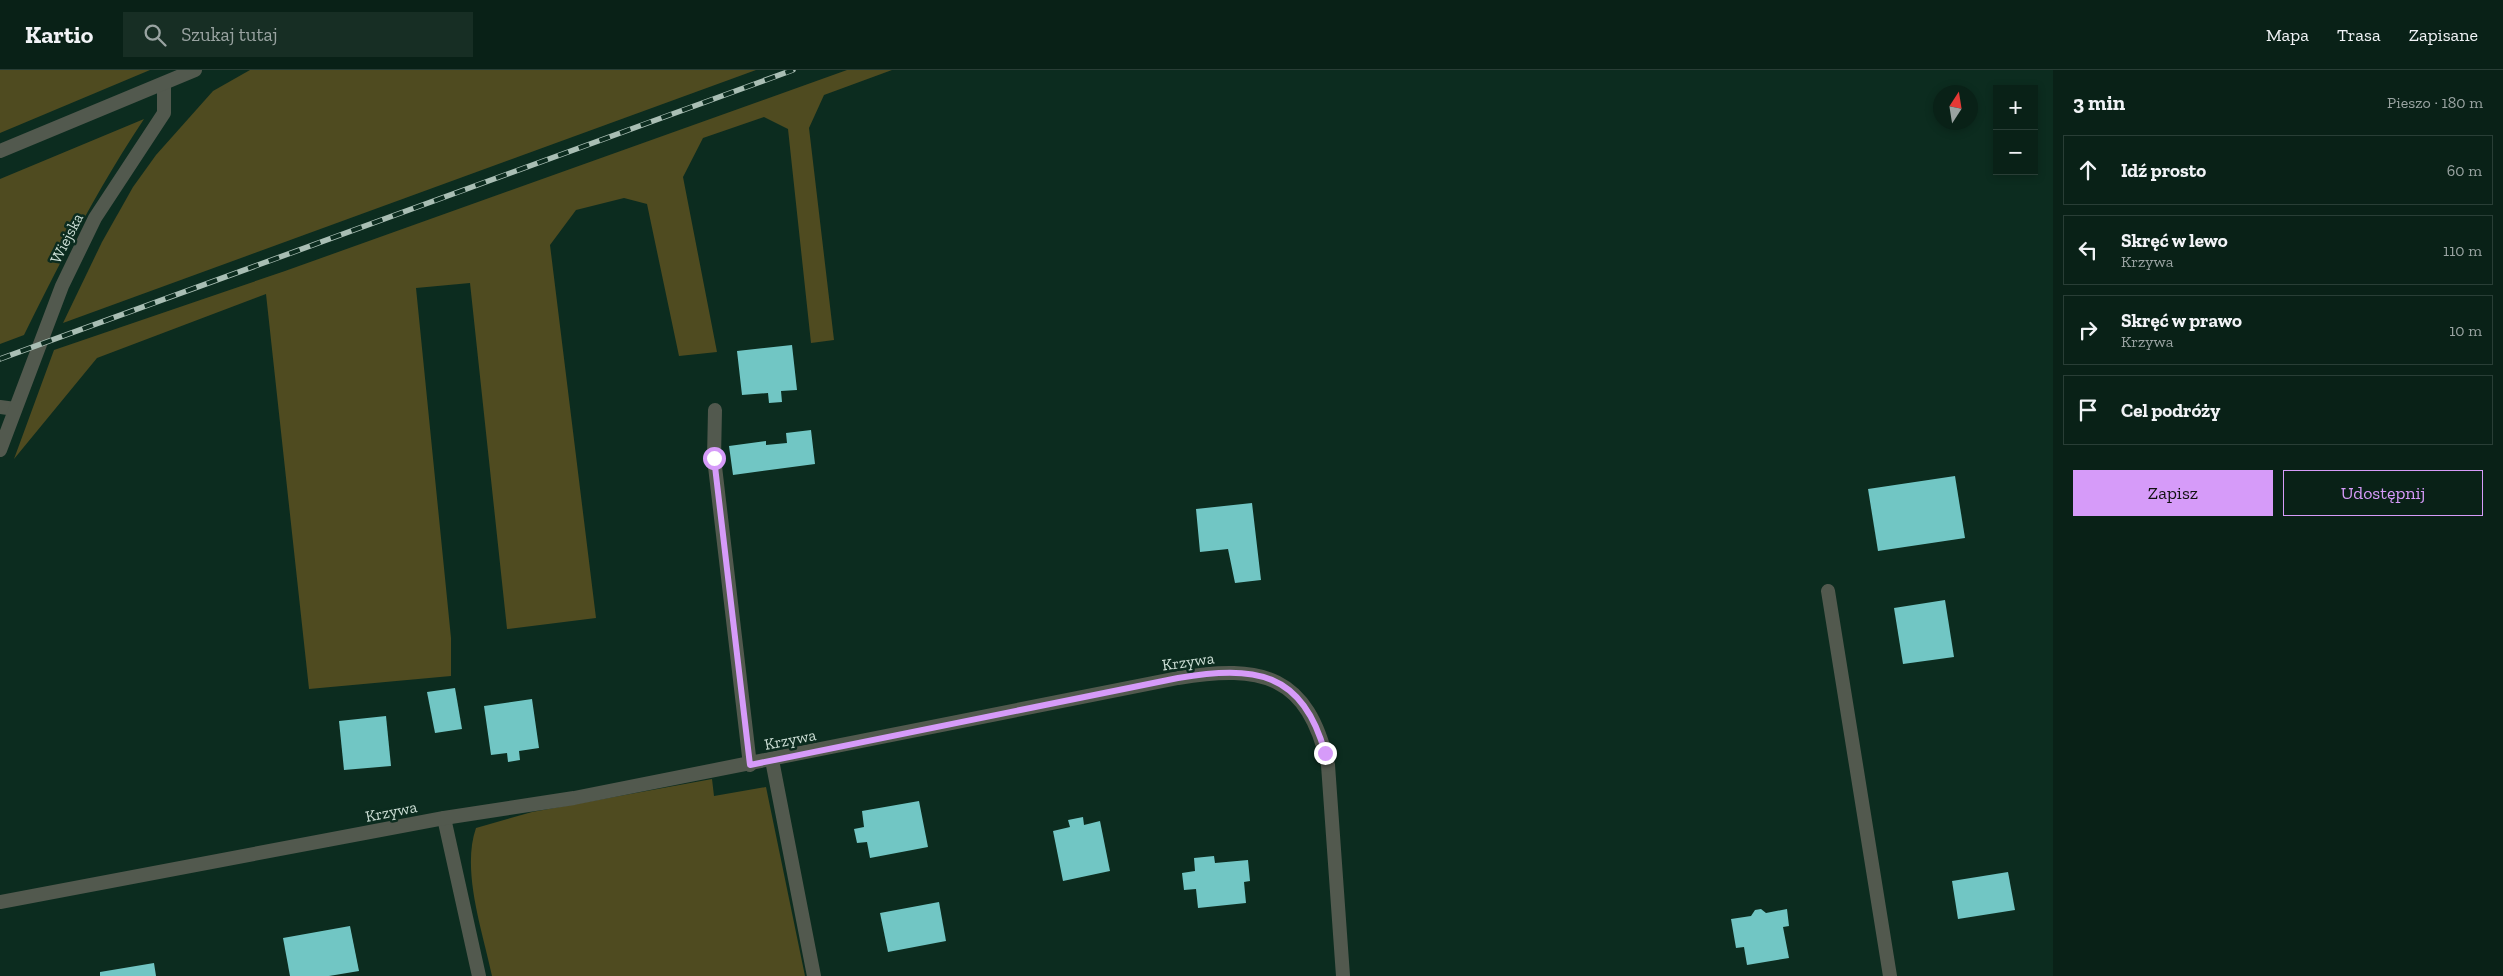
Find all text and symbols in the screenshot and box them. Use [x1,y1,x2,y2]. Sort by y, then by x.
search box [123,12,473,57]
text: Kartio [25,20,93,49]
icon: search [141,21,169,49]
text: Szukaj tutaj [181,23,278,46]
text: Mapa [2266,24,2309,46]
text: Trasa [2337,24,2381,46]
text: Zapisane [2409,24,2478,46]
north arrow [1933,85,1978,130]
map controls [1993,85,2038,175]
button: + [1993,85,2038,130]
text: 3 min [2073,90,2125,115]
text: Pieszo · 180 m [2387,93,2483,112]
button: − [1993,130,2038,175]
icon: ahead [2074,156,2102,184]
text: Idź prosto [2121,159,2206,182]
text: 60 m [2447,161,2482,180]
street label: Wiejska [46,210,87,266]
text: Skręć w lewo [2121,229,2228,252]
icon: left [2074,236,2102,264]
text: 110 m [2443,241,2482,260]
text: Krzywa [2121,252,2174,271]
text: Skręć w prawo [2121,309,2242,332]
icon: right [2074,316,2102,344]
text: 10 m [2449,321,2482,340]
text: Krzywa [2121,332,2174,351]
icon: arrive [2074,396,2102,424]
text: Cel podróży [2121,399,2220,422]
route start [703,447,726,470]
button: Zapisz [2073,470,2273,516]
button: Udostępnij [2283,470,2483,516]
street label: Krzywa [1161,648,1216,675]
street label: Krzywa [763,725,818,754]
route end [1314,742,1337,765]
street label: Krzywa [364,797,419,826]

